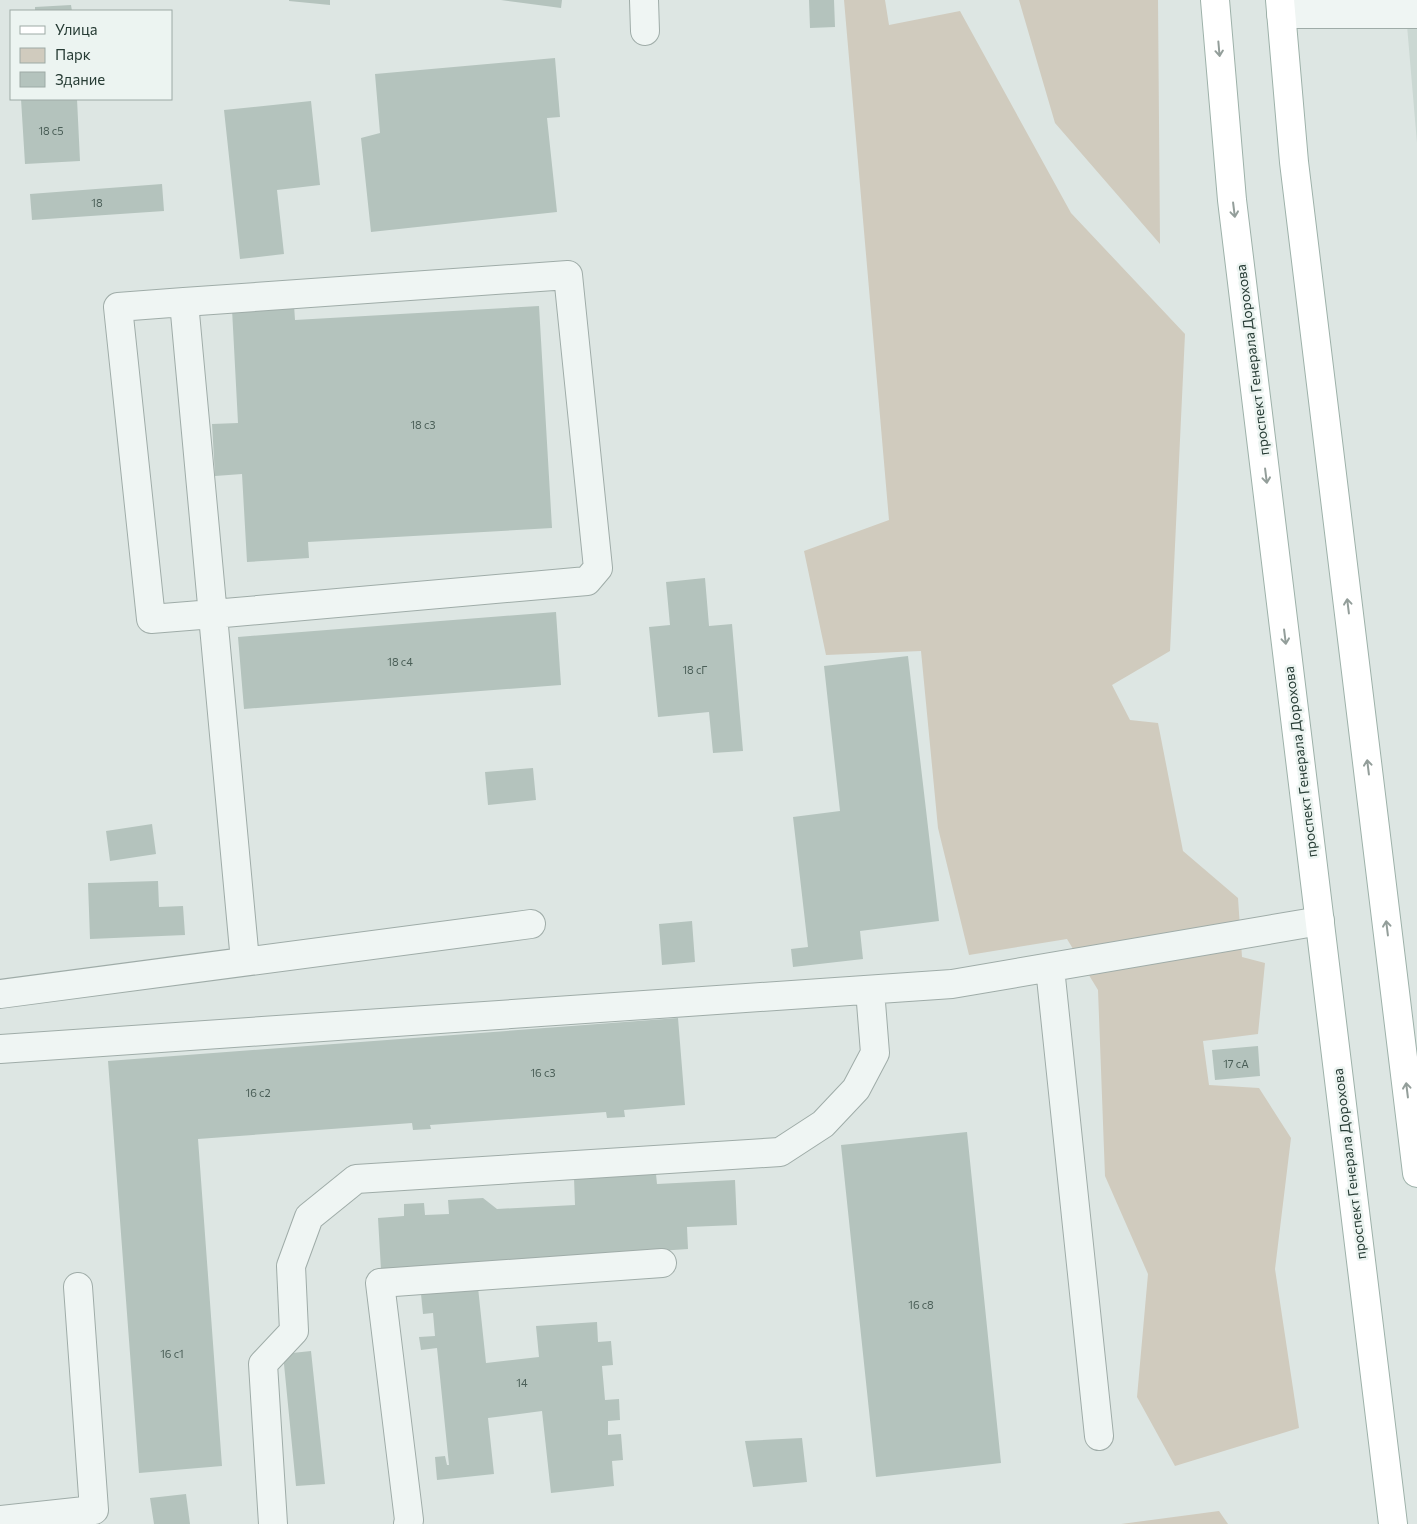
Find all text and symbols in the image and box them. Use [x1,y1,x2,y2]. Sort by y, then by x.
legend [10,10,172,100]
text: Улица [55,20,97,38]
one-way arrow [1214,40,1224,56]
text: Парк [55,45,91,63]
text: Здание [55,70,105,88]
house number: 18 с5 [38,124,64,137]
house number: 18 [91,196,103,209]
one-way arrow [1229,202,1239,218]
street label: проспект Генерала Дорохова [1232,264,1272,456]
house number: 18 с3 [410,418,436,431]
one-way arrow [1261,468,1271,484]
one-way arrow [1343,598,1353,614]
one-way arrow [1280,629,1290,645]
house number: 18 с4 [387,655,413,668]
house number: 18 сГ [682,663,708,676]
street label: проспект Генерала Дорохова [1280,666,1320,858]
one-way arrow [1363,759,1373,775]
one-way arrow [1382,921,1392,937]
house number: 17 сА [1223,1057,1249,1070]
house number: 16 с3 [530,1066,556,1079]
street label: проспект Генерала Дорохова [1329,1068,1369,1260]
one-way arrow [1402,1082,1412,1098]
house number: 16 с2 [245,1086,271,1099]
house number: 16 с8 [908,1298,934,1311]
house number: 16 с1 [160,1347,184,1360]
house number: 14 [516,1376,528,1389]

